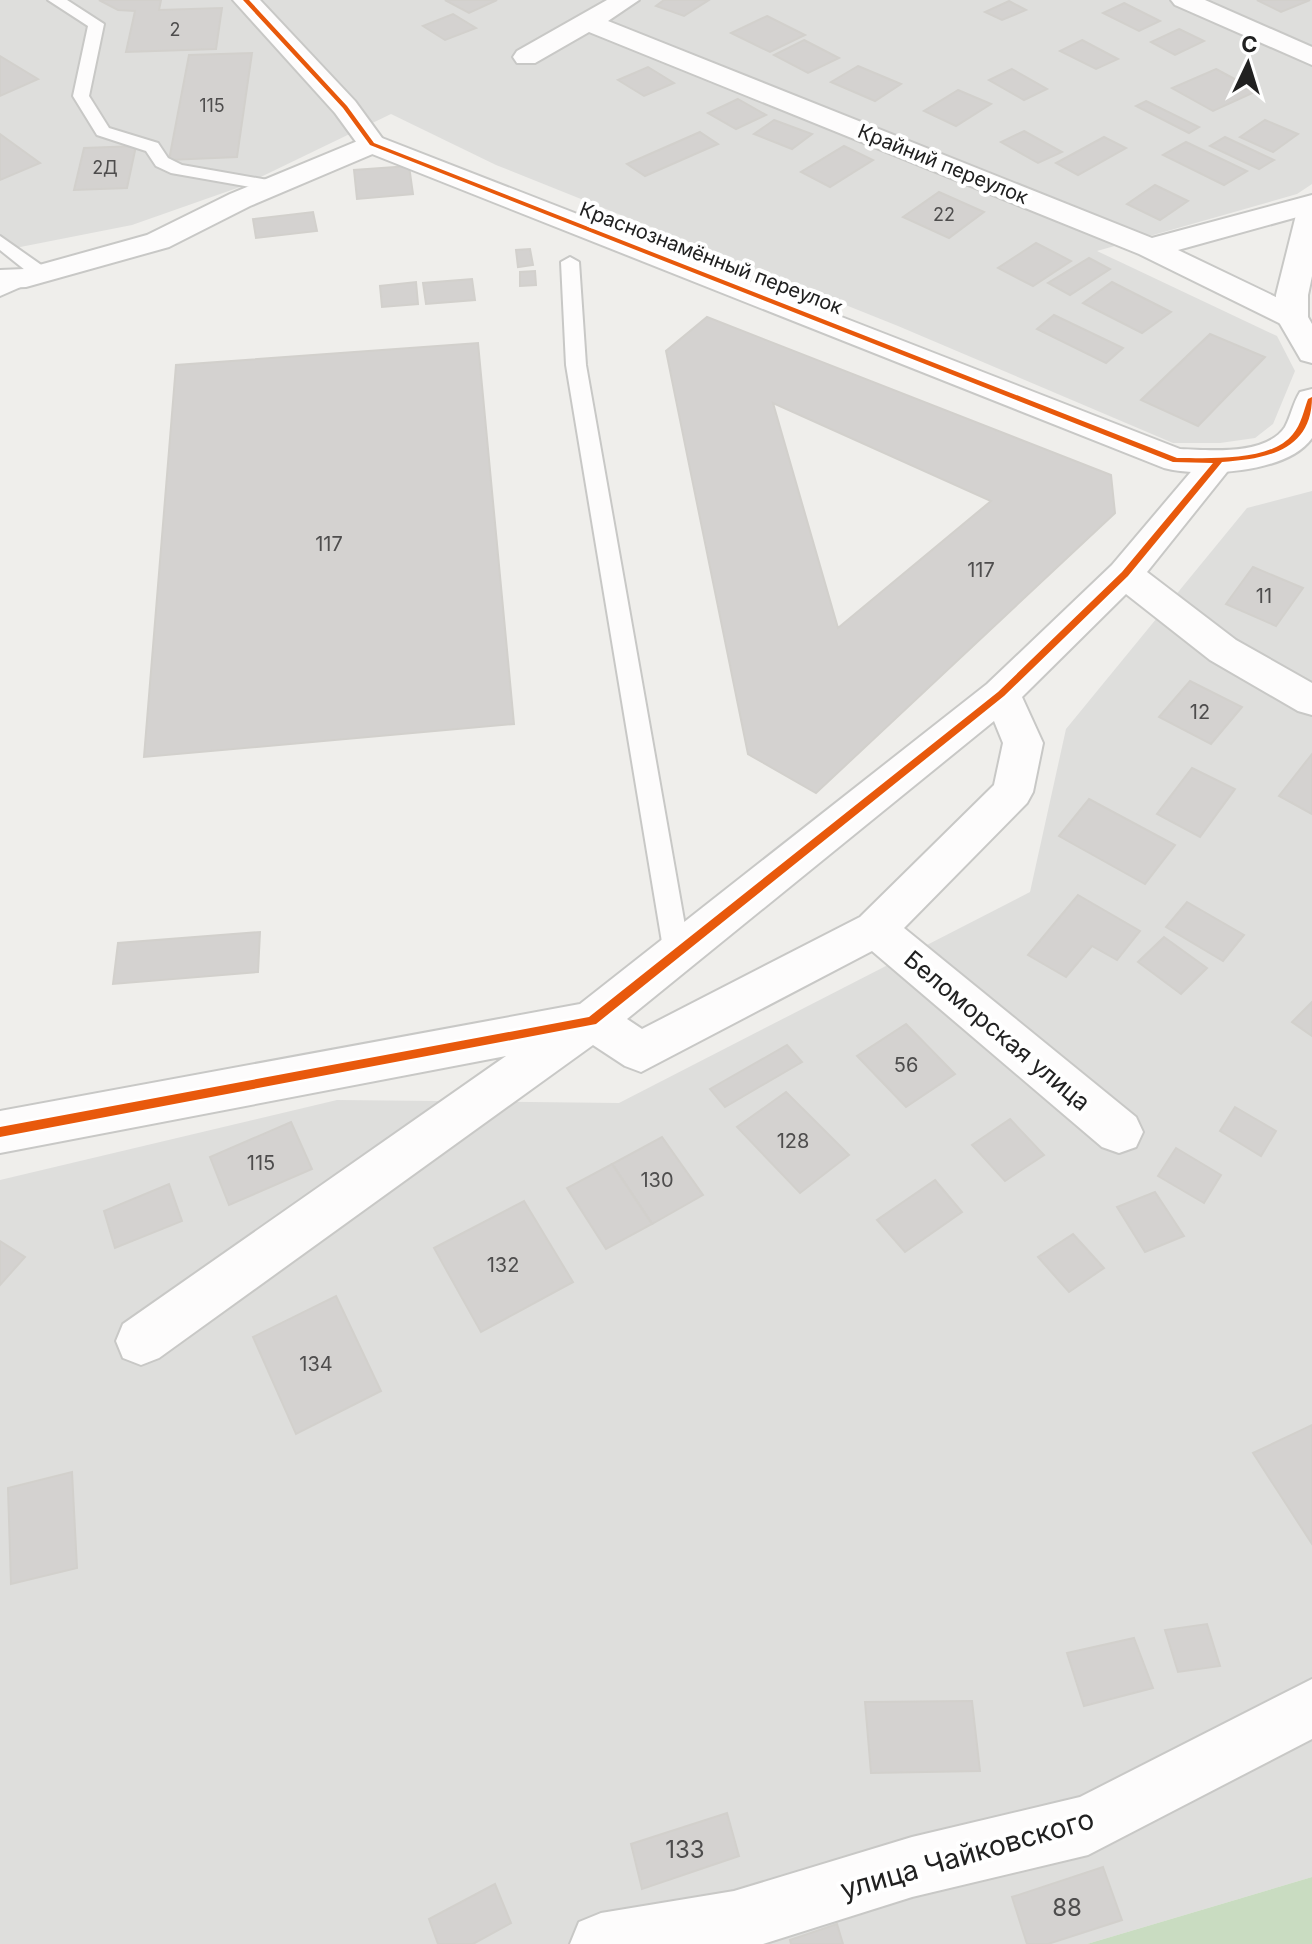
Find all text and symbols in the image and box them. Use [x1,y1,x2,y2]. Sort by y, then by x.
house number: 2 [170,19,180,40]
north arrow [1208,24,1288,104]
text: С [1240,31,1258,58]
house number: 115 [199,95,225,116]
street label: Крайний переулок [854,119,1032,209]
house number: 2Д [92,157,118,178]
street label: Краснознамённый переулок [576,197,846,319]
house number: 22 [933,204,955,225]
house number: 117 [315,532,343,556]
house number: 117 [967,558,995,582]
house number: 11 [1256,584,1272,608]
house number: 12 [1190,700,1210,724]
street label: Беломорская улица [898,944,1096,1117]
house number: 56 [894,1053,918,1077]
house number: 128 [777,1129,809,1153]
house number: 115 [247,1151,275,1175]
house number: 130 [640,1168,674,1192]
house number: 132 [487,1253,519,1277]
house number: 134 [299,1352,333,1376]
street label: улица Чайковского [836,1802,1098,1906]
house number: 133 [665,1835,705,1864]
house number: 88 [1052,1893,1082,1922]

